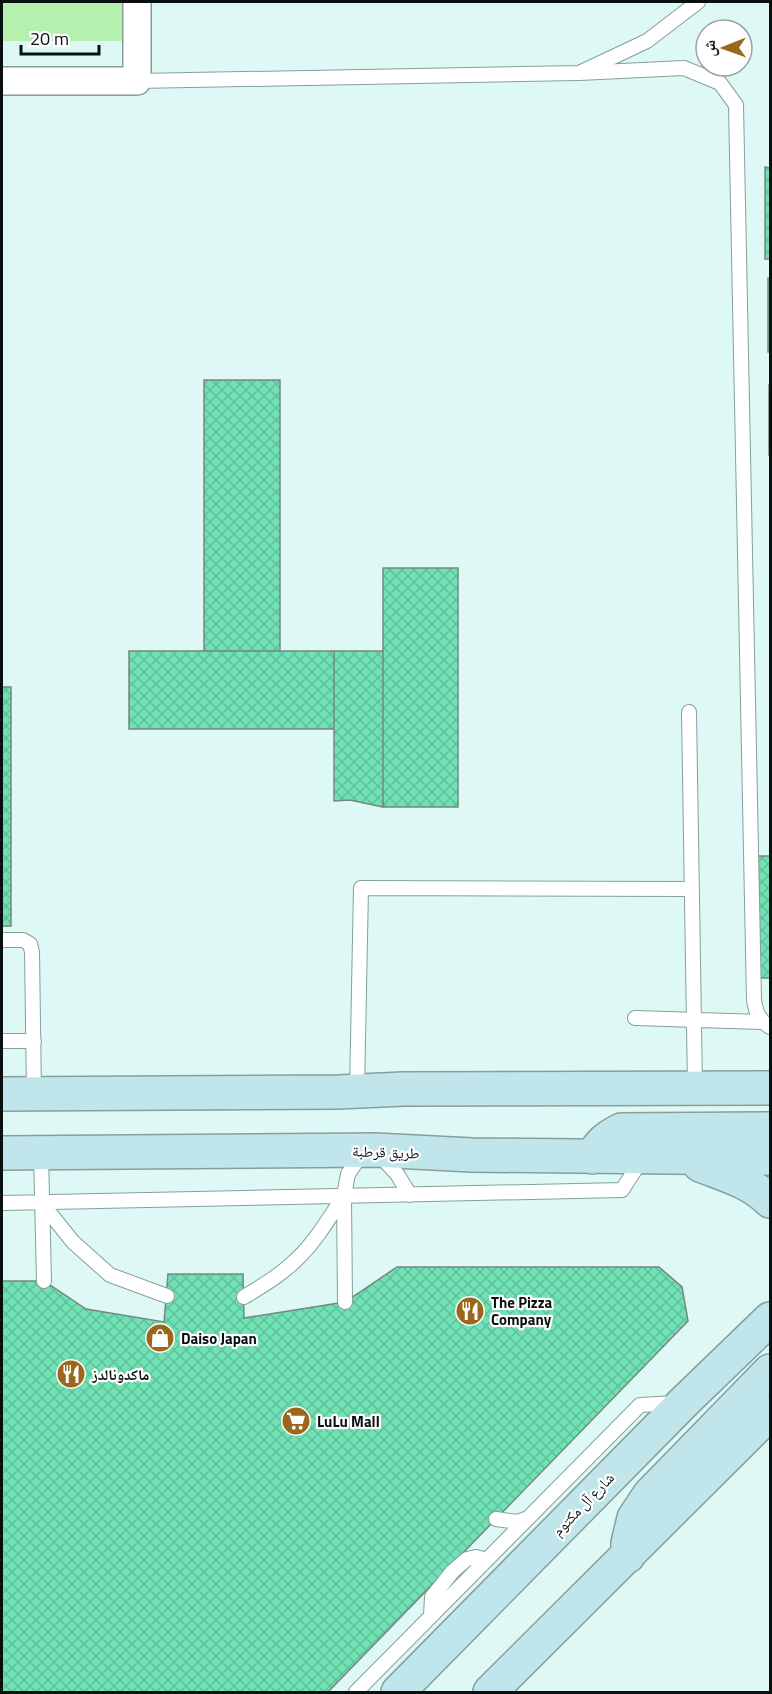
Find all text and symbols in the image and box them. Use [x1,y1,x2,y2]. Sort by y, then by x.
scale bar [21,18,99,56]
north arrow [694,18,754,78]
text: 20 m [30,25,69,52]
text: ش [697,40,721,57]
street label: طريق قرطبة [352,1139,420,1165]
place label: The Pizza Company [491,1291,552,1331]
restaurant icon: The Pizza Company [454,1295,486,1327]
shop icon: Daiso Japan [144,1322,176,1354]
place label: Daiso Japan [181,1327,257,1350]
restaurant icon: ماكدونالدز [55,1358,87,1390]
place label: ماكدونالدز [91,1363,149,1386]
supermarket icon: LuLu Mall [280,1405,312,1437]
place label: LuLu Mall [317,1410,380,1433]
street label: شارع آل مكتوم [547,1467,620,1541]

